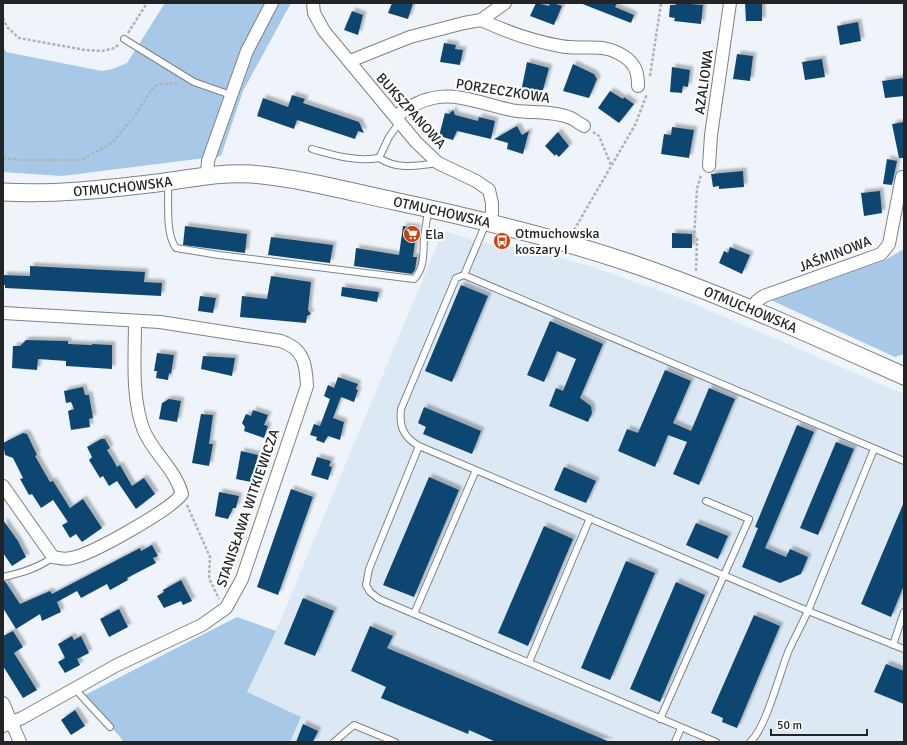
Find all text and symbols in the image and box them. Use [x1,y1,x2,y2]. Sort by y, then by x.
street label: AZALIOWA [691,48,717,116]
street label: BUKSZPANOWA [373,70,450,153]
street label: PORZECZKOWA [455,75,552,107]
street label: OTMUCHOWSKA [73,172,174,200]
street label: OTMUCHOWSKA [392,193,493,231]
supermarket icon: Ela [402,224,422,244]
place label: Otmuchowska koszary I [515,225,600,258]
place label: Ela [425,226,444,243]
bus stop icon: Otmuchowska koszary I [492,231,512,251]
street label: JAŚMINOWA [796,232,874,276]
street label: OTMUCHOWSKA [701,282,800,336]
street label: STANISŁAWA WITKIEWICZA [213,426,283,589]
scale bar [771,711,867,737]
text: 50 m [777,718,802,733]

